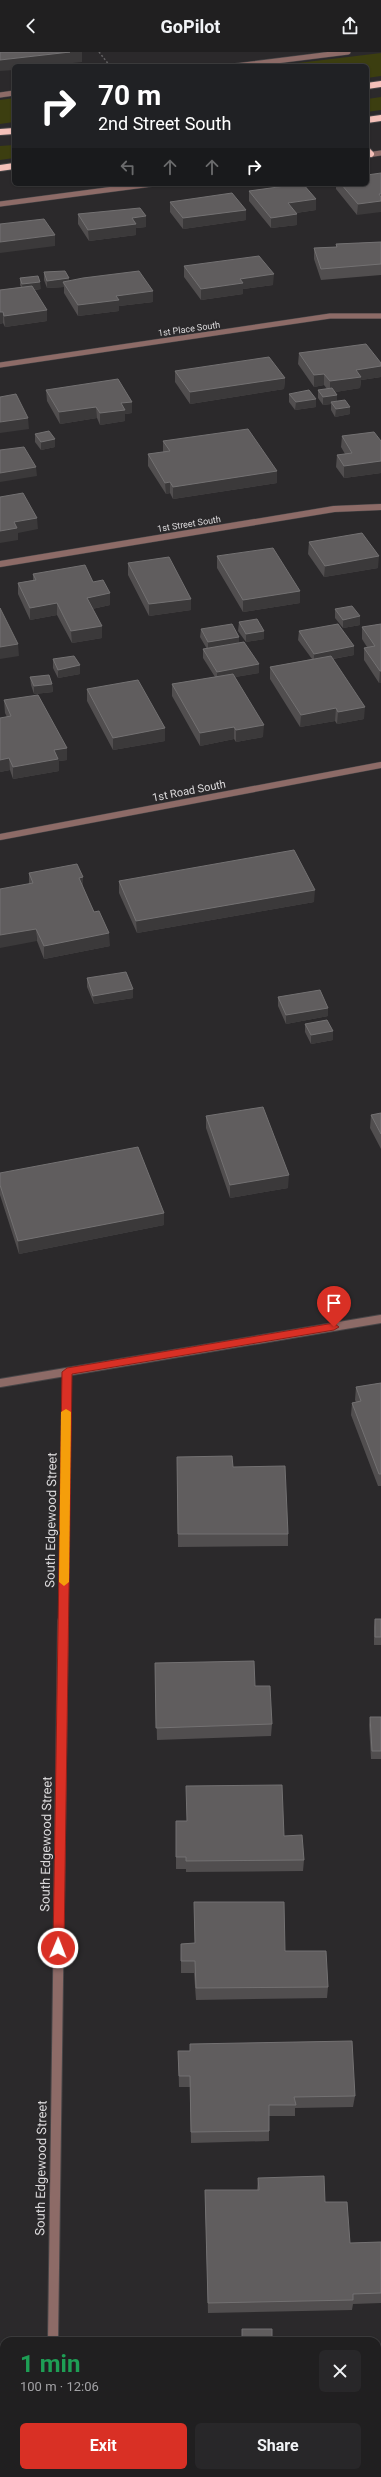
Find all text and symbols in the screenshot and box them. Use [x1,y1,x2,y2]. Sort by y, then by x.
icon: back [20,15,42,37]
icon: share [339,15,361,37]
text: GoPilot [161,16,220,37]
text: 70 m [98,79,161,112]
icon: right [32,80,84,132]
text: 2nd Street South [98,113,231,134]
icon: left [117,156,139,178]
icon: ahead [159,156,181,178]
icon: ahead [201,156,223,178]
icon: right [243,156,265,178]
street label: 1st Place South [157,320,221,338]
street label: 1st Street South [157,514,222,534]
street label: 1st Road South [151,777,227,805]
pin [317,1286,351,1327]
icon: arrive [323,1292,345,1314]
street label: South Edgewood Street [42,1452,60,1588]
street label: South Edgewood Street [37,1776,55,1912]
position arrow [37,1927,79,1969]
street label: South Edgewood Street [32,2100,50,2236]
text: 1 min [20,2350,80,2378]
button: close [319,2350,361,2392]
text: 100 m · 12:06 [20,2379,99,2394]
button: Exit [20,2423,187,2469]
button: Share [195,2423,361,2469]

